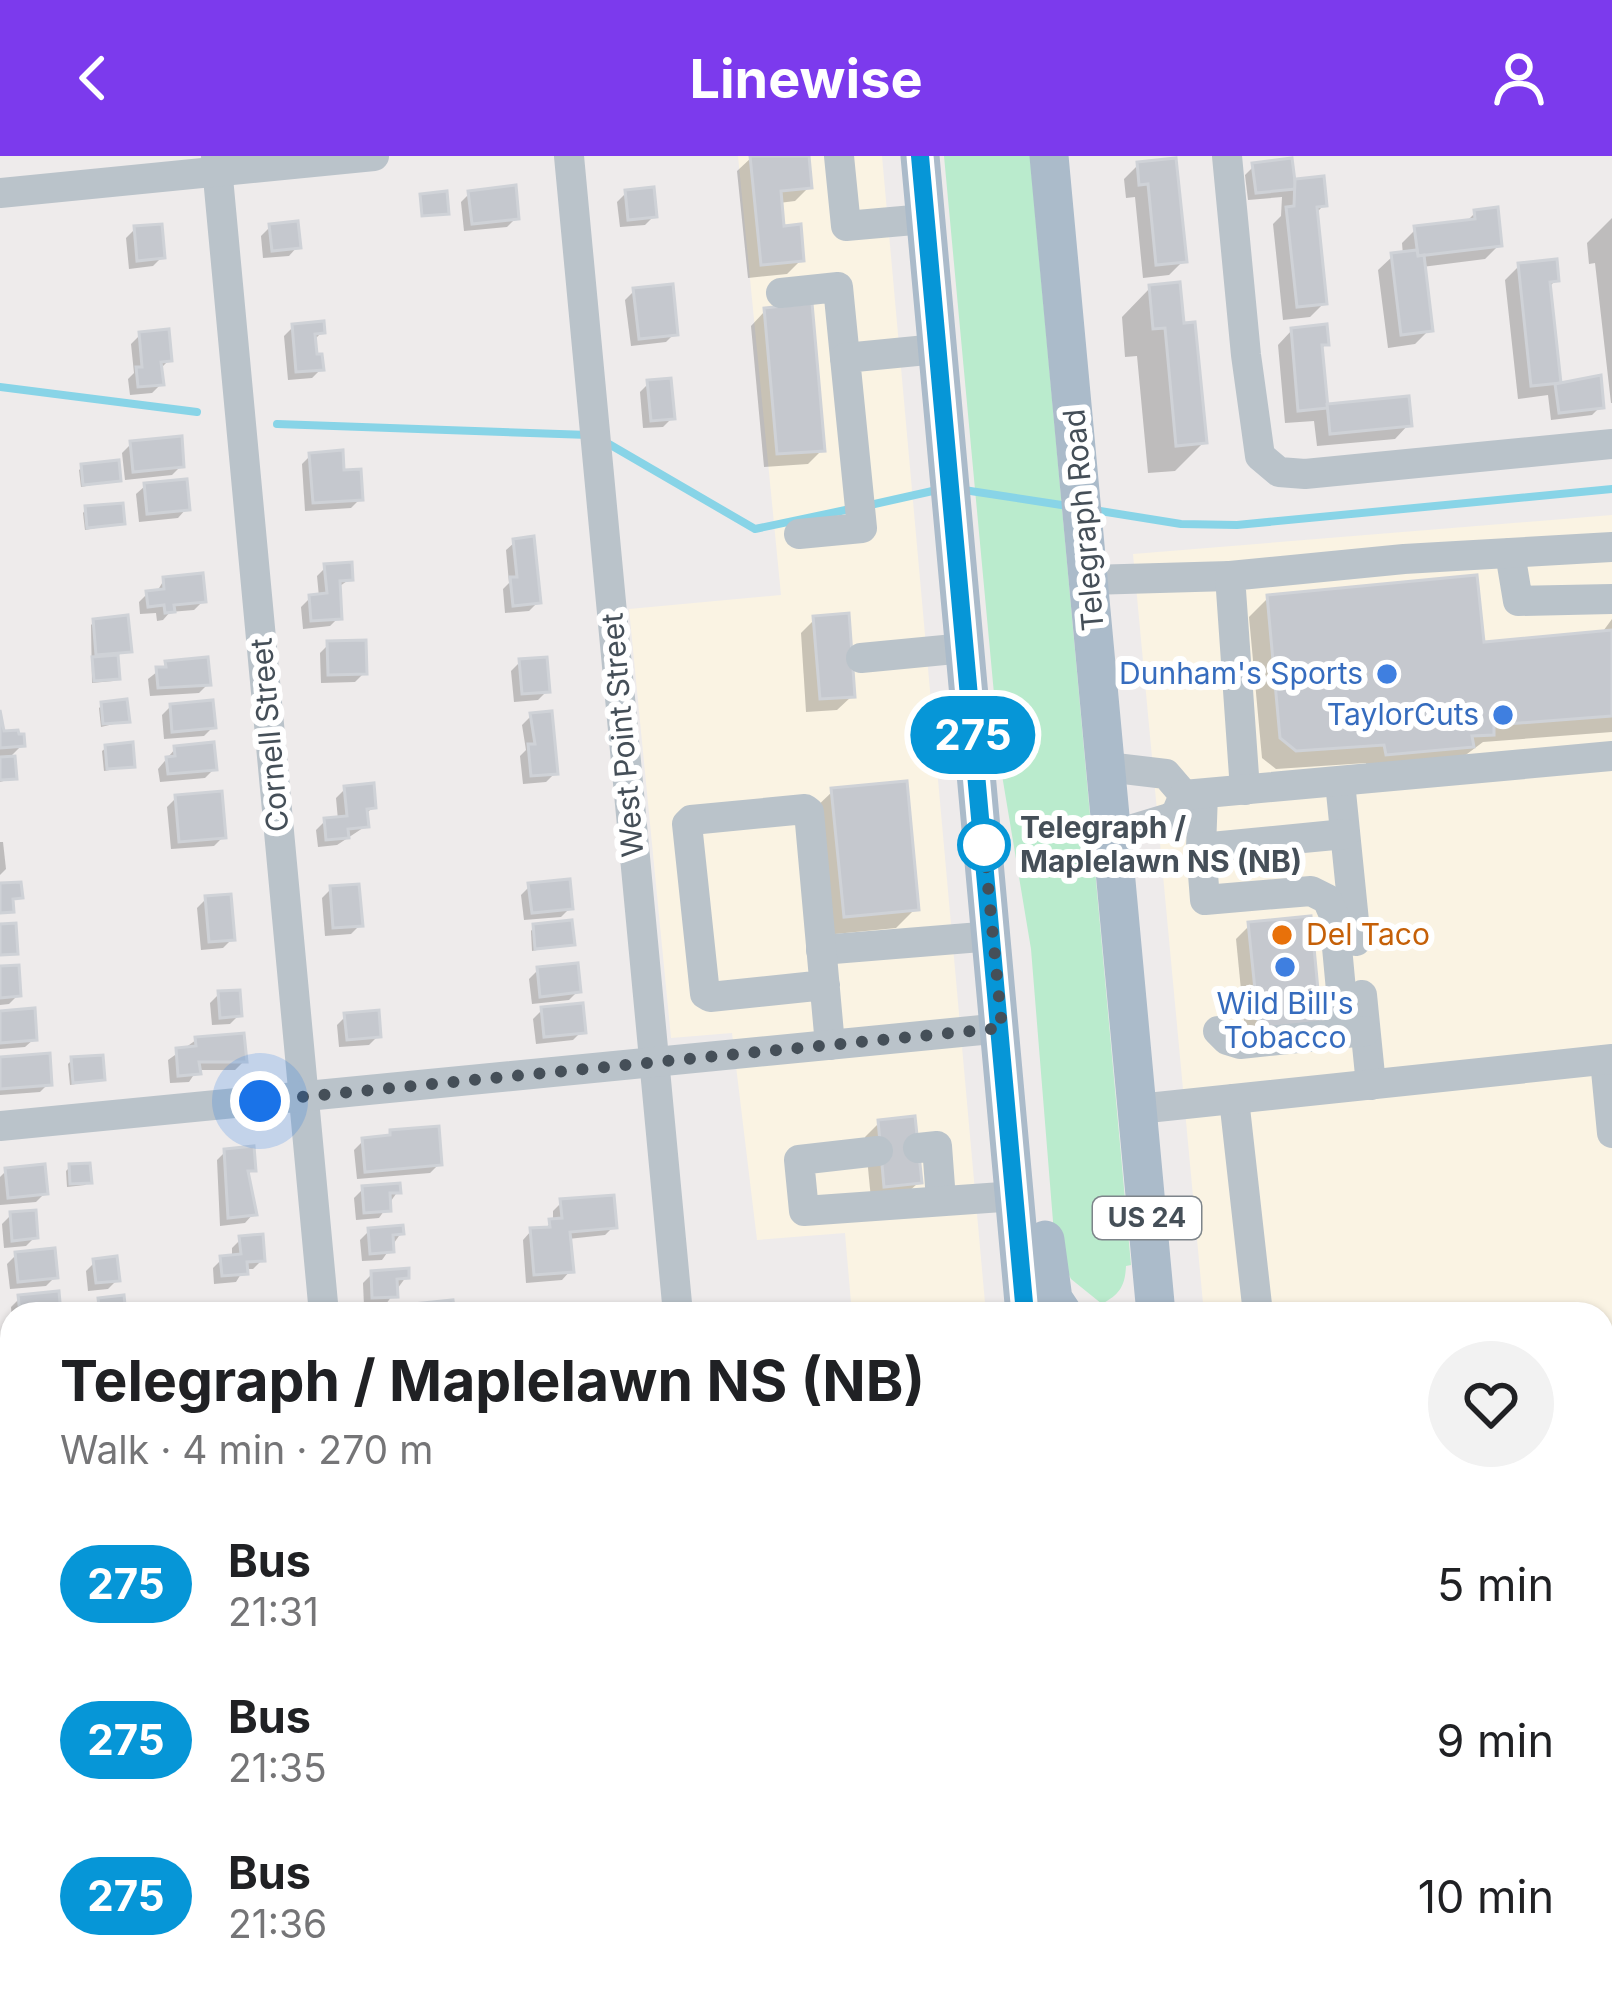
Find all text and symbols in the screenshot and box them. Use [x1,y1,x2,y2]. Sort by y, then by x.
icon: back [60,45,126,111]
icon: person [1486,45,1552,111]
text: Linewise [689,46,923,111]
street label: Telegraph Road [1055,408,1111,633]
street label: West Point Street [593,612,651,858]
street label: Cornell Street [243,636,295,834]
place label: Dunham's Sports [1119,655,1363,691]
marker: Dunham's Sports [1374,661,1400,687]
line badge: 275 [904,696,1042,774]
place label: TaylorCuts [1327,696,1479,732]
marker: TaylorCuts [1490,702,1516,728]
text: 275 [934,709,1012,760]
place label: Telegraph / Maplelawn NS (NB) [1020,809,1302,879]
marker: Telegraph / Maplelawn NS (NB) [959,820,1009,870]
place label: Del Taco [1306,916,1430,952]
marker: Del Taco [1269,922,1295,948]
marker: Wild Bill's Tobacco [1272,954,1298,980]
place label: Wild Bill's Tobacco [1216,985,1354,1055]
your location [230,1071,290,1131]
road number: US 24 [1093,1197,1201,1239]
button: heart [1428,1341,1554,1467]
text: Telegraph / Maplelawn NS (NB) [60,1346,925,1415]
text: Walk · 4 min · 270 m [60,1426,433,1473]
text: Bus [228,1533,311,1588]
text: 5 min [1437,1557,1554,1612]
text: 275 [87,1558,165,1609]
text: 21:31 [228,1588,319,1635]
text: Bus [228,1689,311,1744]
text: 9 min [1437,1713,1554,1768]
text: 275 [87,1714,165,1765]
text: 21:35 [228,1744,327,1791]
text: Bus [228,1845,311,1900]
text: 10 min [1418,1869,1554,1924]
text: 275 [87,1870,165,1921]
text: 21:36 [228,1900,327,1947]

